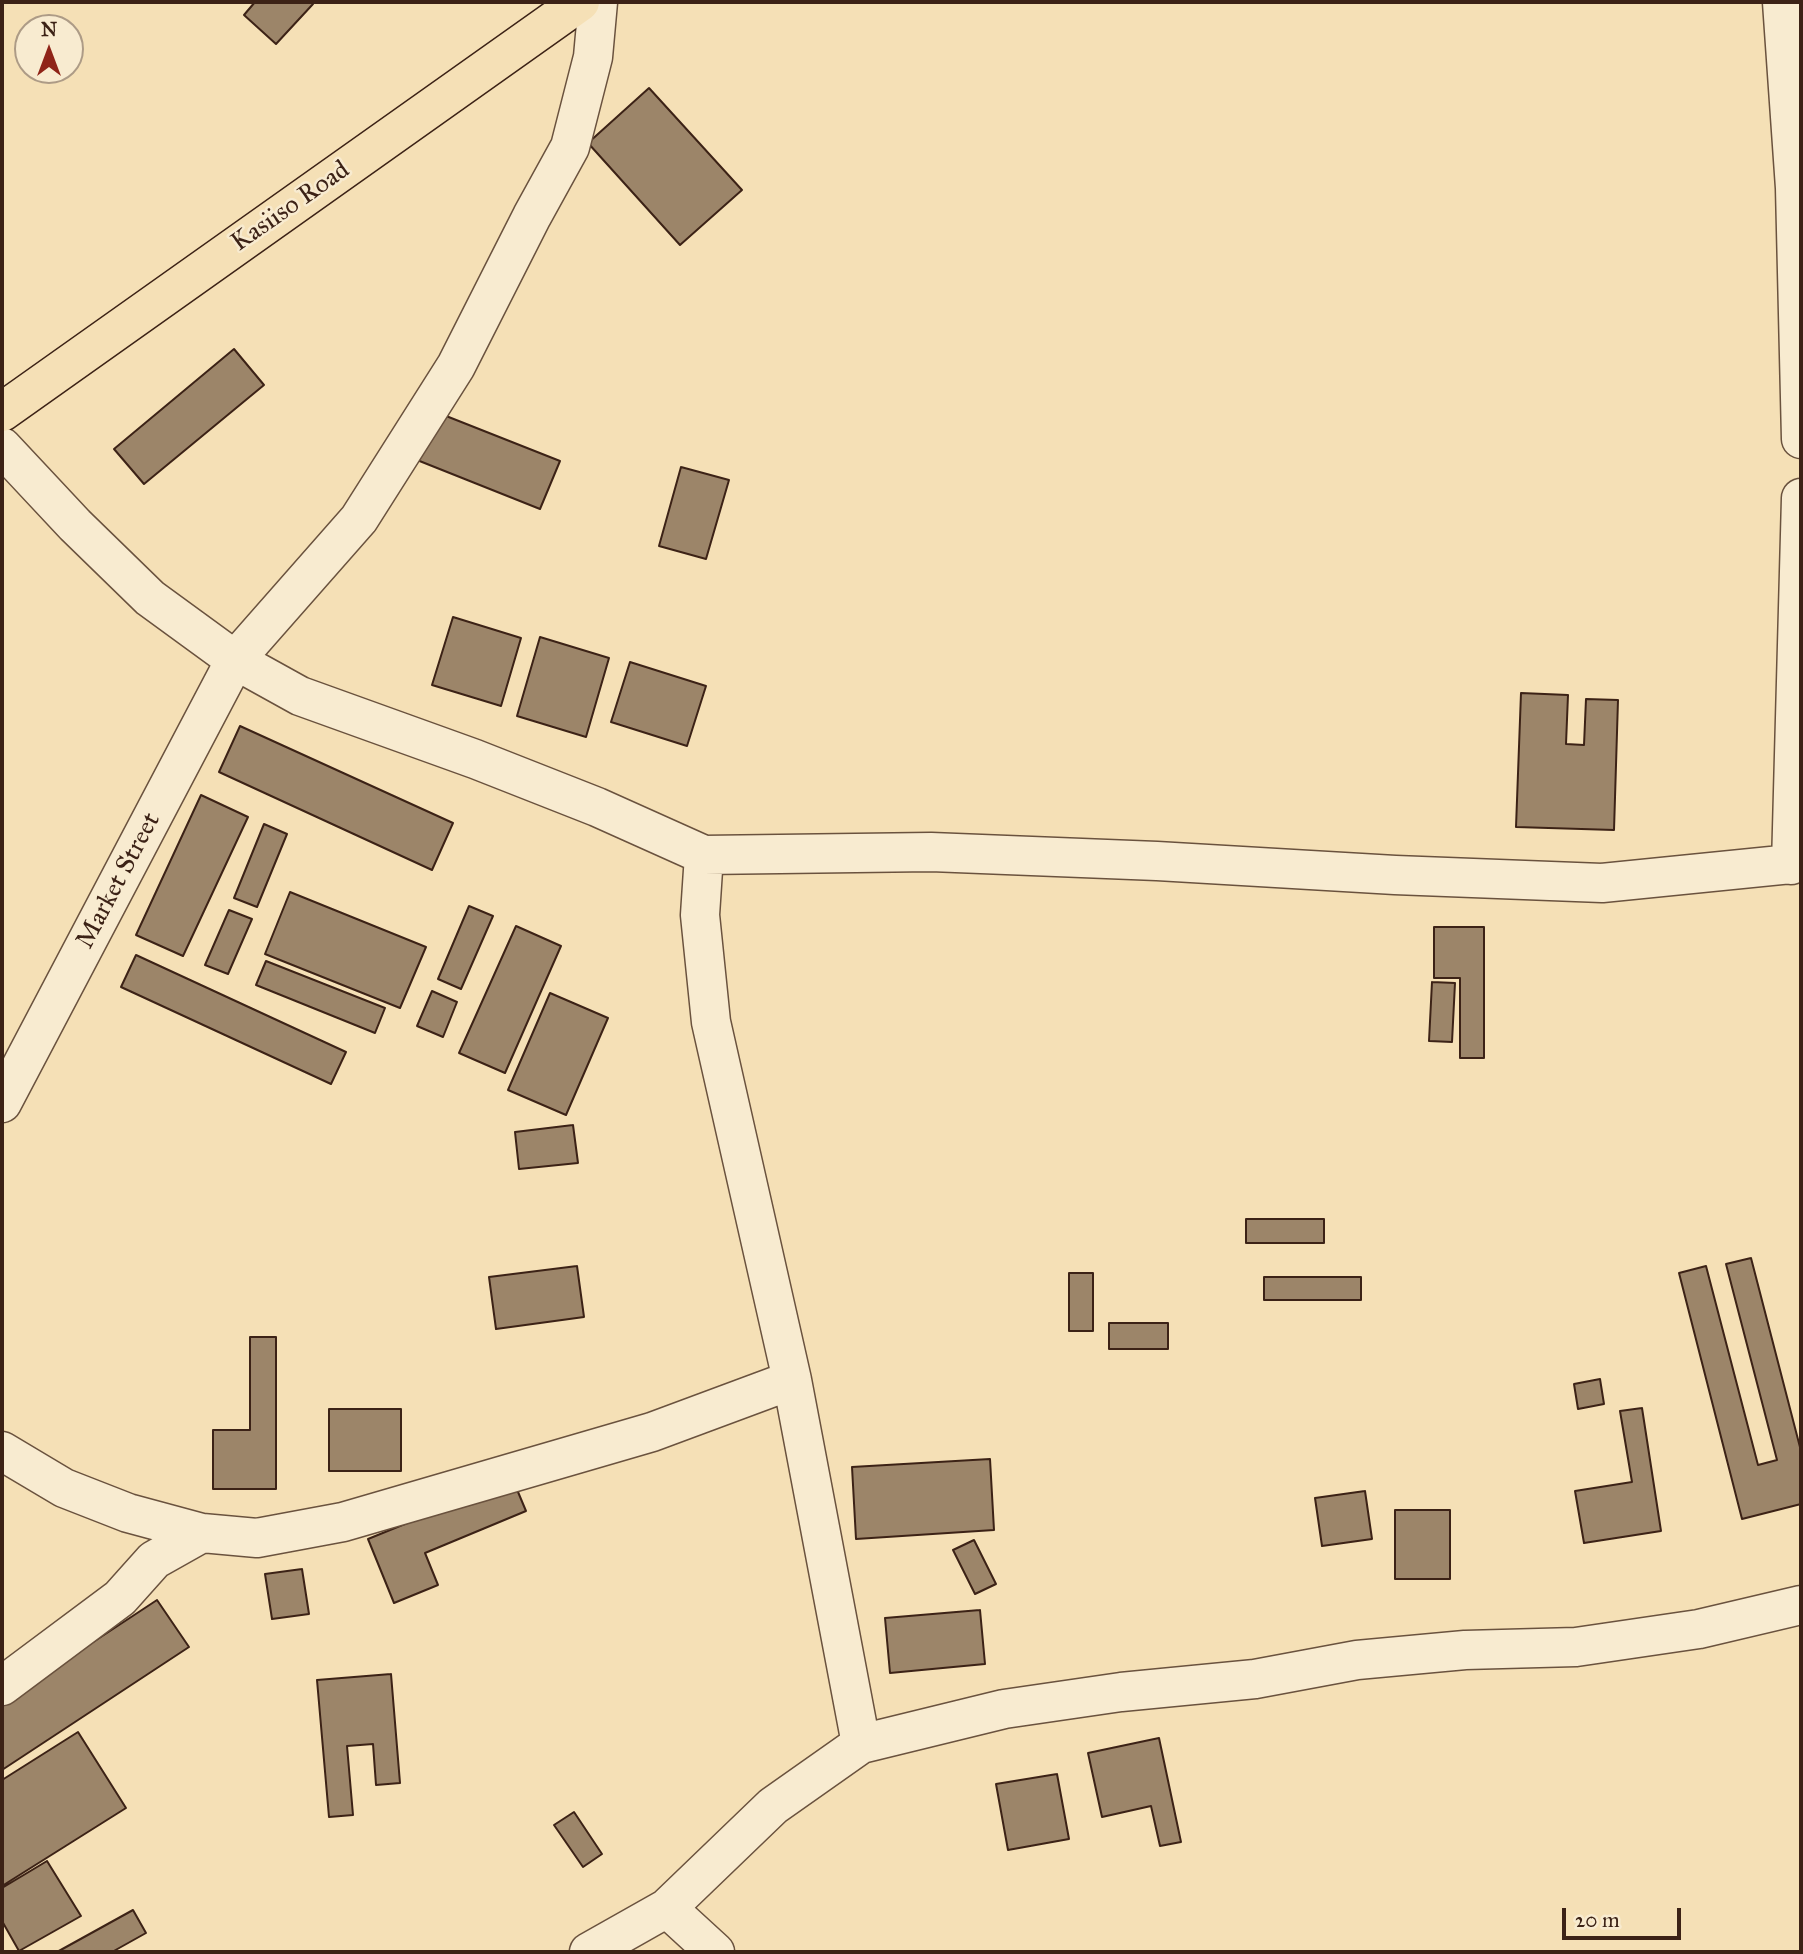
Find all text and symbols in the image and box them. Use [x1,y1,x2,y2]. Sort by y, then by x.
north arrow [14,14,84,84]
text: N [41,18,57,41]
street label: Kasiiso Road [226,155,356,259]
street label: Market Street [70,808,168,954]
scale bar [1565,1895,1684,1939]
text: 20 m [1575,1907,1620,1933]

